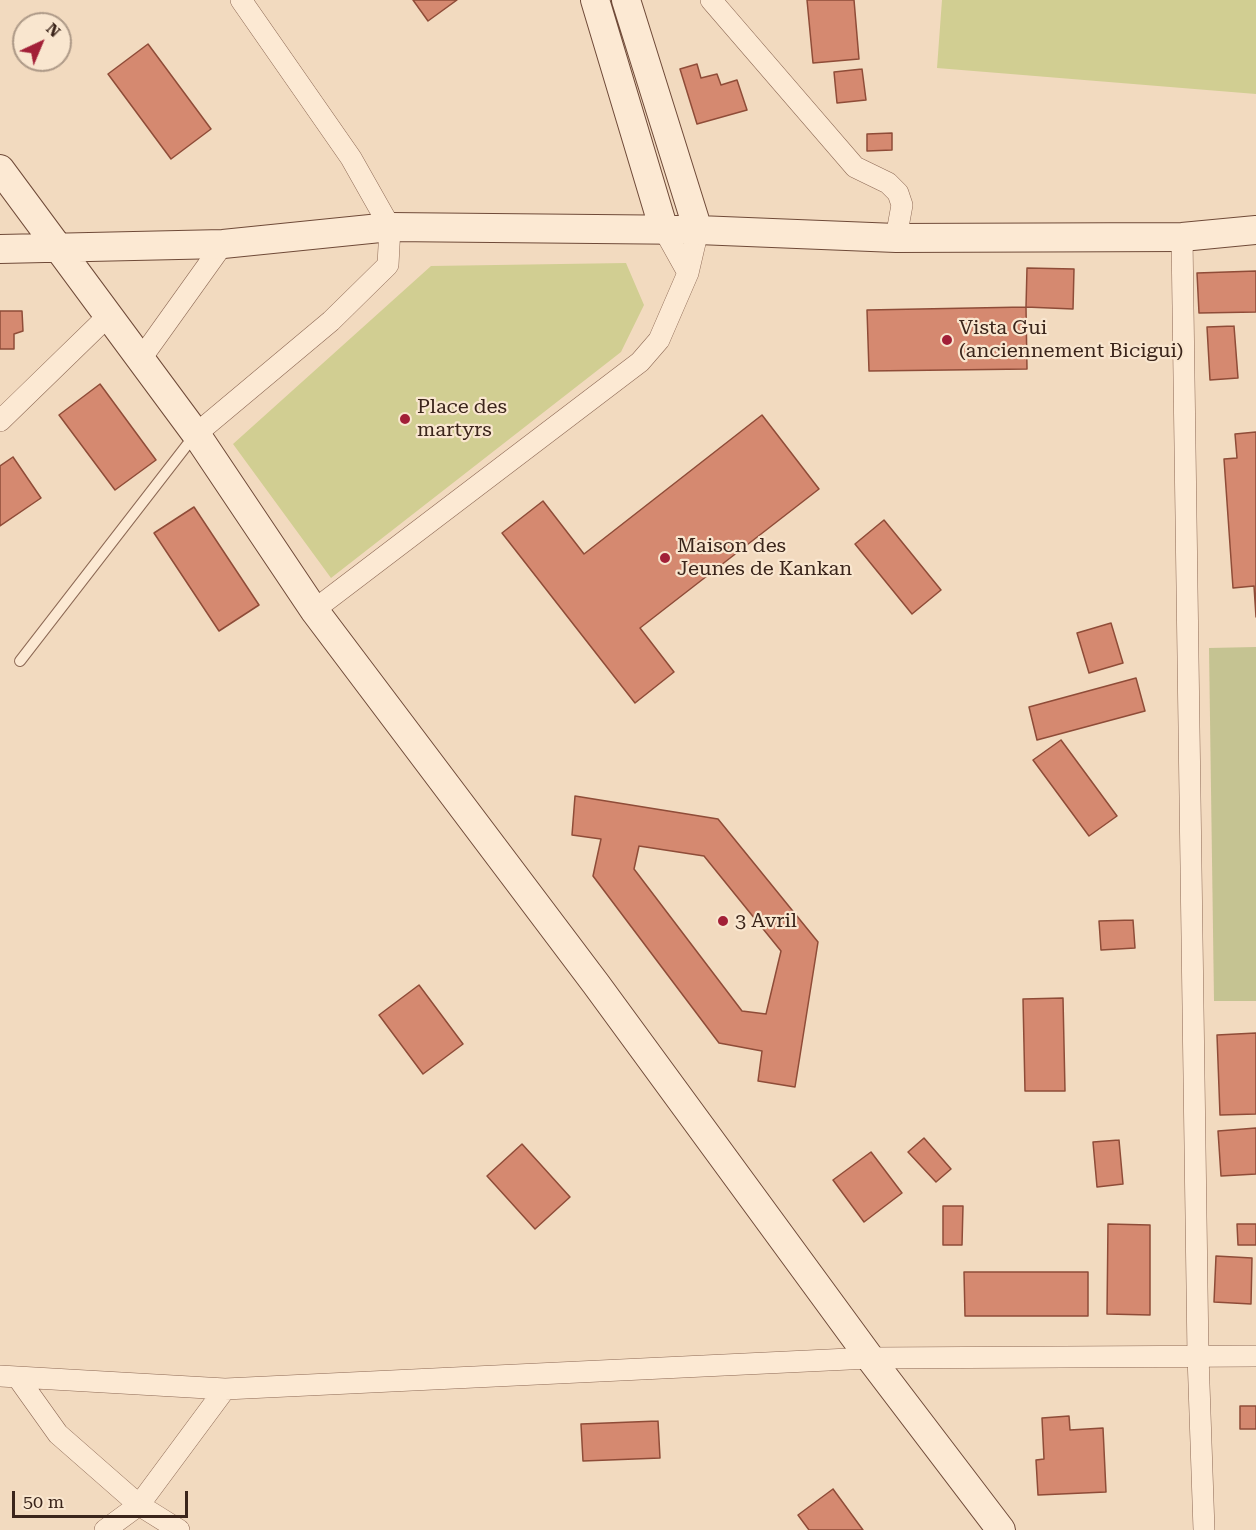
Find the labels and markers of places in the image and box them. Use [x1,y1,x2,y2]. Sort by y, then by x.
place label: Vista Gui (anciennement Bicigui) [959,316,1183,363]
marker: Vista Gui (anciennement Bicigui) [940,333,954,347]
place label: Place des martyrs [417,395,507,442]
marker: Place des martyrs [398,412,412,426]
place label: Maison des Jeunes de Kankan [677,534,852,581]
marker: Maison des Jeunes de Kankan [658,551,672,565]
place label: 3 Avril [735,909,797,933]
marker: 3 Avril [716,914,730,928]

